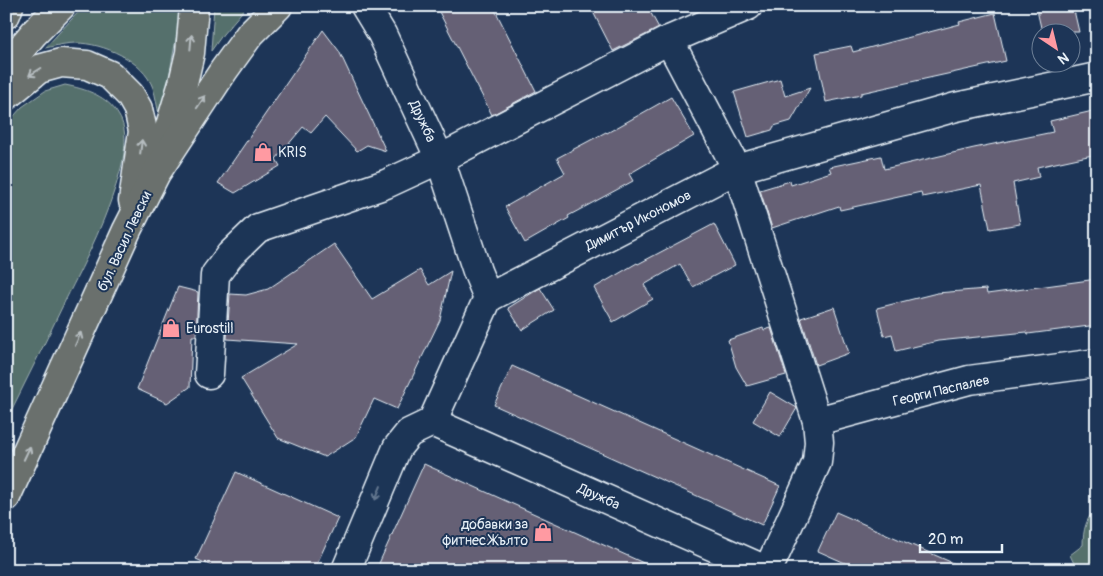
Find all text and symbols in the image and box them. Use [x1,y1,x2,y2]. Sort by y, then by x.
north arrow [1030,22,1080,72]
one-way arrow [186,34,196,50]
text: N [1054,49,1072,68]
one-way arrow [28,67,42,78]
one-way arrow [196,96,206,110]
street label: Дружба [405,97,440,145]
one-way arrow [136,140,146,156]
shop icon: KRIS [252,141,274,163]
place label: KRIS [278,144,307,161]
street label: Димитър Икономов [581,186,694,255]
street label: бул. Васил Левски [94,188,155,294]
shop icon: Eurostill [160,317,182,339]
place label: Eurostill [186,320,234,337]
one-way arrow [74,332,84,347]
street label: Георги Паспалев [891,371,991,410]
one-way arrow [22,446,32,461]
street label: Дружба [574,479,623,513]
one-way arrow [372,485,382,500]
place label: добавки за фитнес Жълто [442,516,528,549]
shop icon: добавки за фитнес Жълто [532,521,554,543]
scale bar [920,521,1003,553]
text: 20 m [928,530,963,549]

